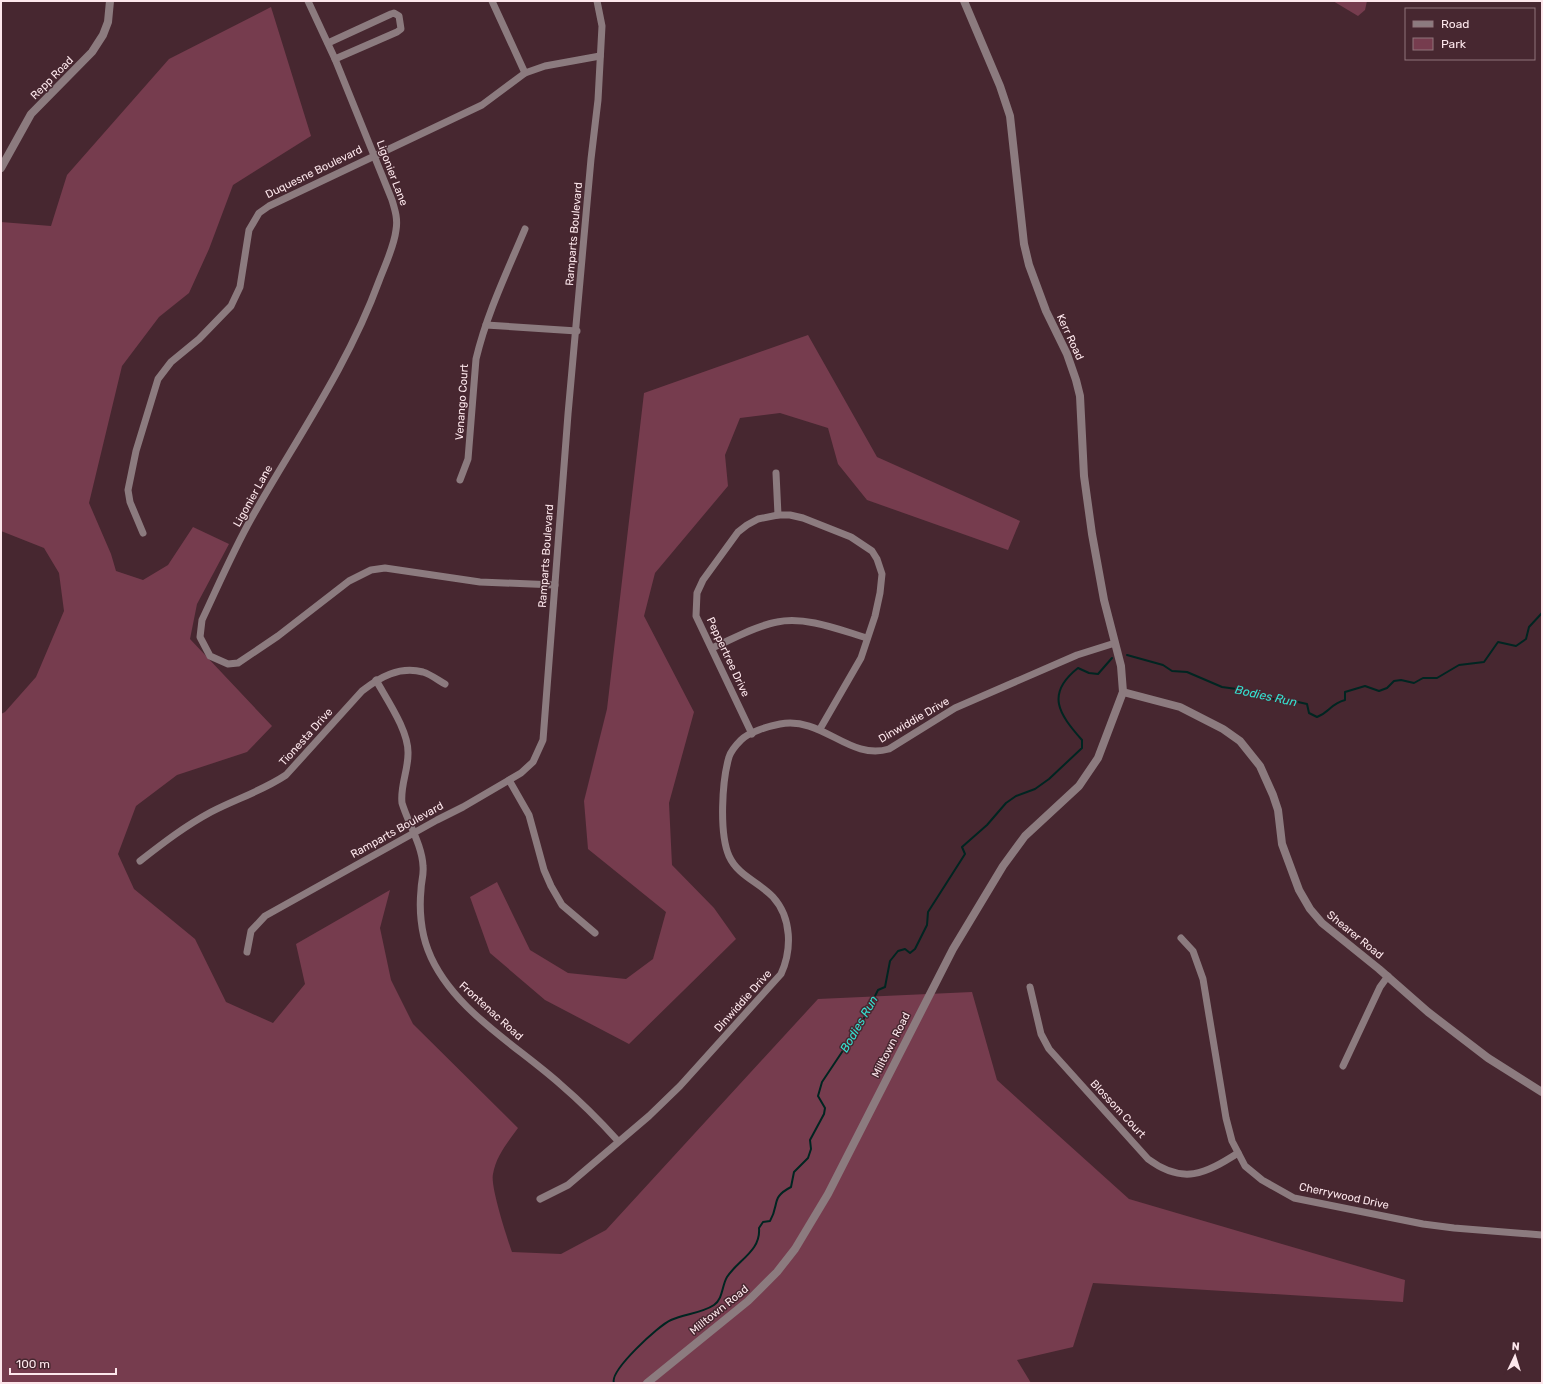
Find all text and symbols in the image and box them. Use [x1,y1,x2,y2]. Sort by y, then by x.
legend [1405,8,1535,60]
text: Road [1441,17,1469,31]
text: Park [1441,37,1467,51]
street label: Repp Road [28,54,76,102]
street label: Ligonier Lane [374,138,410,208]
street label: Duquesne Boulevard [263,143,365,201]
street label: Ramparts Boulevard [563,182,585,286]
street label: Kerr Road [1054,312,1086,362]
street label: Venango Court [453,363,471,441]
street label: Ligonier Lane [231,463,275,529]
street label: Ramparts Boulevard [536,504,556,608]
street label: Peppertree Drive [704,615,752,699]
water label: Bodies Run [1234,683,1298,709]
street label: Dinwiddie Drive [876,695,952,745]
street label: Tionesta Drive [277,705,335,769]
street label: Ramparts Boulevard [348,799,446,861]
street label: Shearer Road [1324,908,1386,962]
street label: Dinwiddie Drive [712,967,774,1035]
street label: Frontenac Road [456,979,526,1043]
water label: Bodies Run [837,993,881,1055]
street label: Milltown Road [869,1010,913,1080]
street label: Blossom Court [1088,1077,1149,1141]
street label: Cherrywood Drive [1298,1180,1390,1212]
street label: Milltown Road [687,1282,751,1338]
north arrow [1495,1336,1535,1376]
text: N [1511,1340,1520,1353]
scale bar [10,1350,116,1376]
text: 100 m [16,1357,50,1371]

